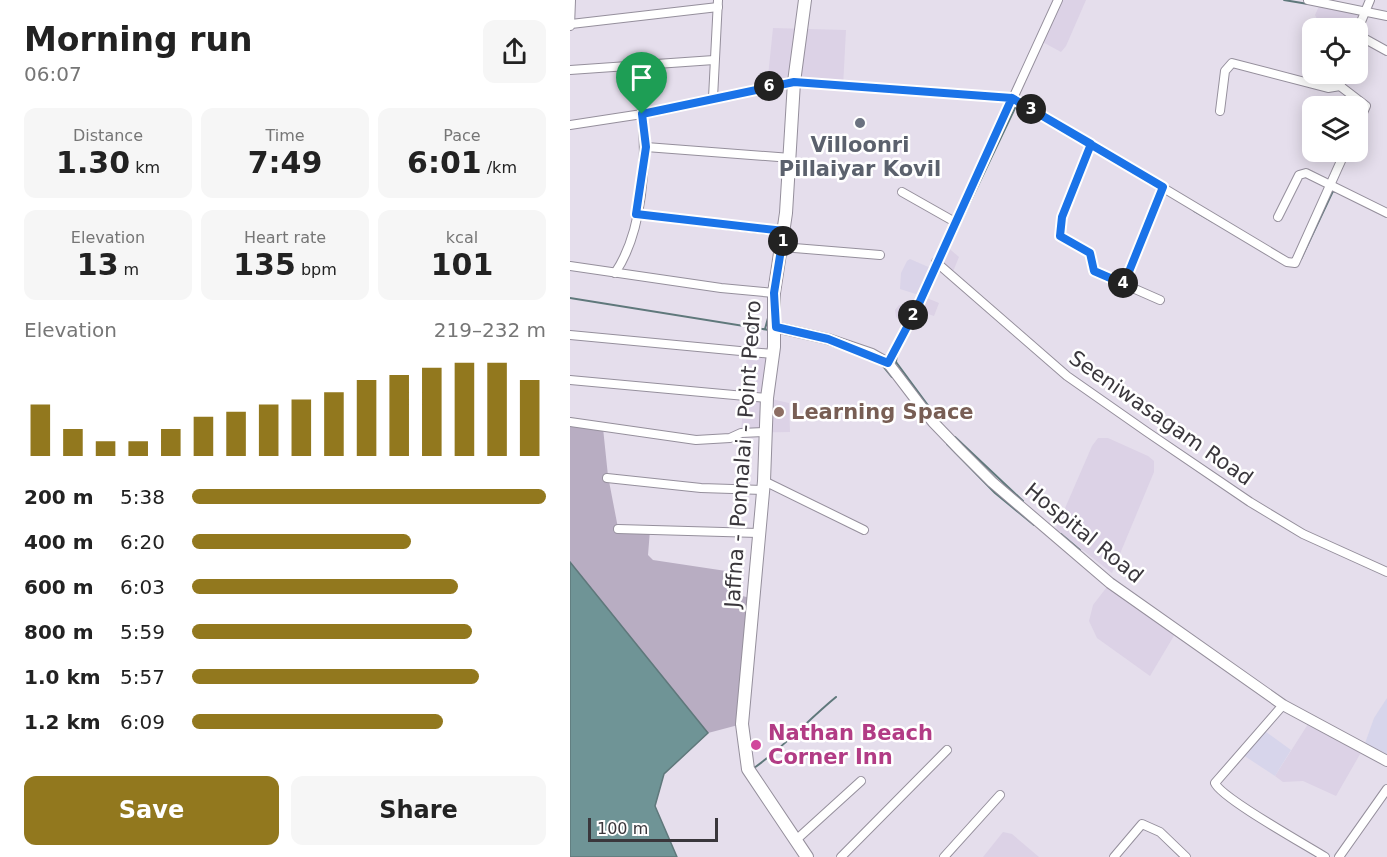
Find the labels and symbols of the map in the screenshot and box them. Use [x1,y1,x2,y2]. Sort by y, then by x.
pin [616,52,667,114]
pin: 6 [754,71,784,101]
pin: 3 [1016,94,1046,124]
marker: Villoonri Pillaiyar Kovil [853,116,867,130]
place label: Villoonri Pillaiyar Kovil [779,133,941,181]
pin: 1 [768,226,798,256]
pin: 4 [1108,268,1138,298]
street label: Jaffna - Ponnalai - Point Pedro [720,299,766,611]
pin: 2 [898,300,928,330]
street label: Seeniwasagam Road [1065,346,1257,490]
place label: Learning Space [791,400,974,424]
marker: Learning Space [772,405,786,419]
street label: Hospital Road [1020,478,1148,588]
place label: Nathan Beach Corner Inn [768,721,933,769]
marker: Nathan Beach Corner Inn [749,738,763,752]
scale bar [588,815,718,842]

